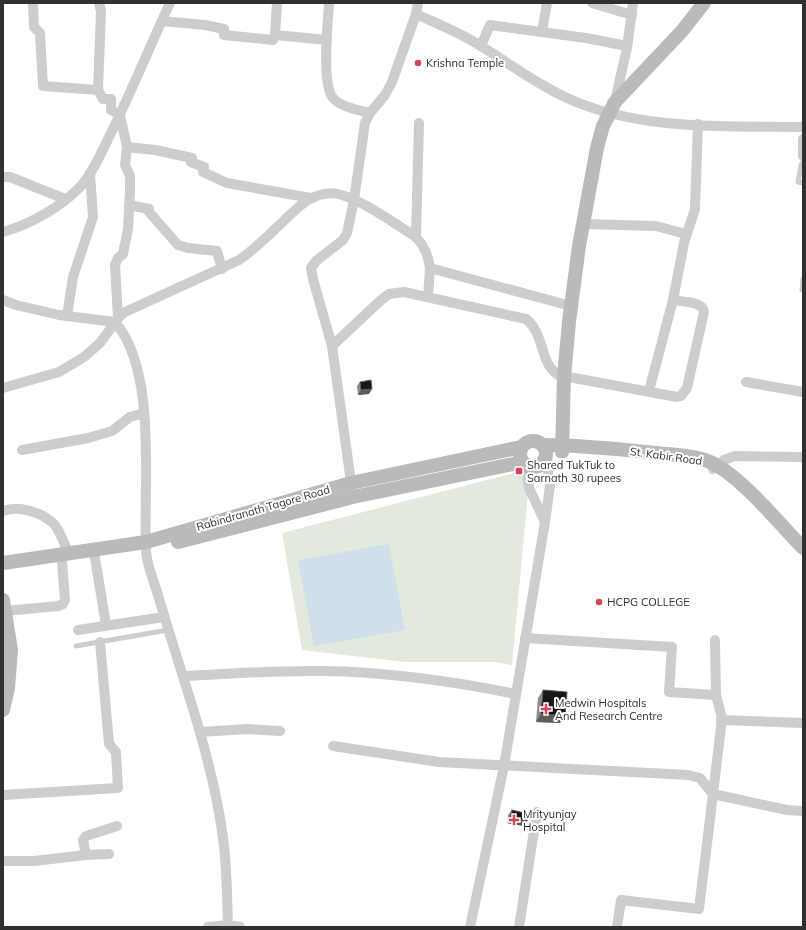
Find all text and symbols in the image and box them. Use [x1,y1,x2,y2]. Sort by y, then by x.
place label: Krishna Temple [426,56,504,70]
marker: Krishna Temple [413,58,423,68]
street label: St. Kabir Road [629,444,703,468]
place label: Shared TukTuk to Sarnath 30 rupees [527,458,621,485]
marker: Shared TukTuk to Sarnath 30 rupees [514,466,524,476]
street label: Rabindranath Tagore Road [195,482,331,534]
place label: HCPG COLLEGE [607,595,690,609]
marker: HCPG COLLEGE [594,597,604,607]
place label: Medwin Hospitals And Research Centre [555,696,663,723]
marker: Medwin Hospitals And Research Centre [540,703,552,715]
place label: Mrityunjay Hospital [523,807,577,834]
marker: Mrityunjay Hospital [508,814,520,826]

